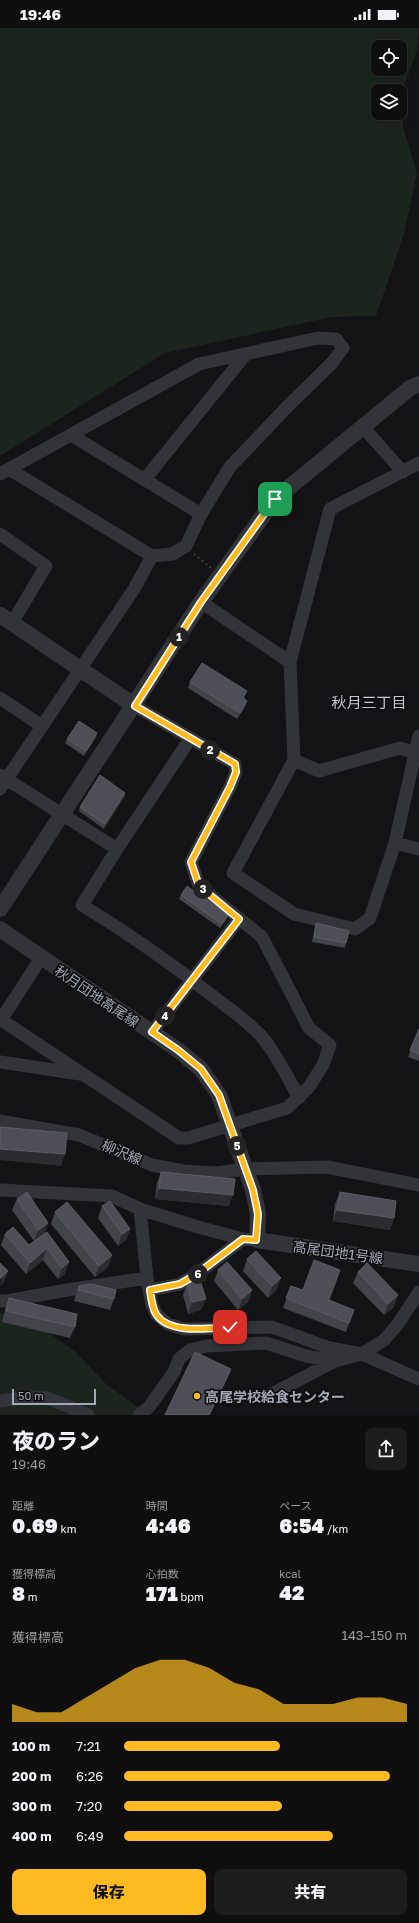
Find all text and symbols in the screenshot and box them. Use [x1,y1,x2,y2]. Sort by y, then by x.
text: 19:46 [20,5,61,23]
map controls [371,40,407,120]
button: locate [371,40,407,76]
button: layers [371,84,407,120]
pin [258,482,292,516]
icon: arrive [264,488,286,510]
pin: 1 [169,627,189,647]
text: 1 [176,630,182,643]
district label: 秋月三丁目 [331,693,407,711]
pin: 2 [200,740,220,760]
text: 2 [207,743,213,756]
pin: 3 [193,879,213,899]
text: 3 [200,882,206,895]
street label: 秋月団地高尾線 [52,962,142,1030]
pin: 4 [155,1006,175,1026]
text: 4 [162,1009,168,1022]
street label: 柳沢線 [99,1136,145,1168]
pin: 5 [227,1136,247,1156]
text: 5 [234,1139,240,1152]
street label: 高尾団地1号線 [292,1237,384,1267]
pin: 6 [188,1264,208,1284]
text: 6 [195,1267,202,1280]
pin [213,1310,247,1344]
icon: check [219,1316,241,1338]
scale bar [12,1387,96,1406]
place label: 高尾学校給食センター [205,1388,345,1405]
text: 50 m [18,1389,44,1402]
marker: 高尾学校給食センター [192,1391,202,1401]
text: 夜のラン [12,1427,100,1454]
button: share [365,1428,407,1470]
text: 19:46 [12,1456,46,1472]
text: 距離 [12,1499,34,1512]
text: 時間 [146,1499,168,1512]
text: ペース [279,1499,312,1512]
text: 0.69 [12,1513,58,1537]
text: 4:46 [146,1513,191,1537]
text: 6:54 [279,1513,324,1537]
text: km [58,1522,77,1535]
text: /km [324,1522,348,1535]
text: 獲得標高 [12,1567,56,1580]
text: 心拍数 [146,1567,179,1580]
text: kcal [279,1567,301,1580]
text: 42 [279,1580,304,1604]
text: 8 [12,1581,25,1605]
text: 171 [146,1581,178,1605]
text: m [25,1590,38,1603]
text: bpm [178,1590,204,1603]
text: 143–150 m [342,1627,407,1643]
text: 獲得標高 [12,1629,64,1645]
text: 100 m [12,1738,50,1754]
text: 7:21 [76,1738,101,1754]
text: 200 m [12,1768,51,1784]
text: 6:26 [76,1768,103,1784]
text: 300 m [12,1798,51,1814]
text: 7:20 [76,1798,102,1814]
text: 400 m [12,1828,52,1844]
text: 6:49 [76,1828,104,1844]
button: 保存 [12,1869,206,1915]
button: 共有 [214,1869,407,1915]

